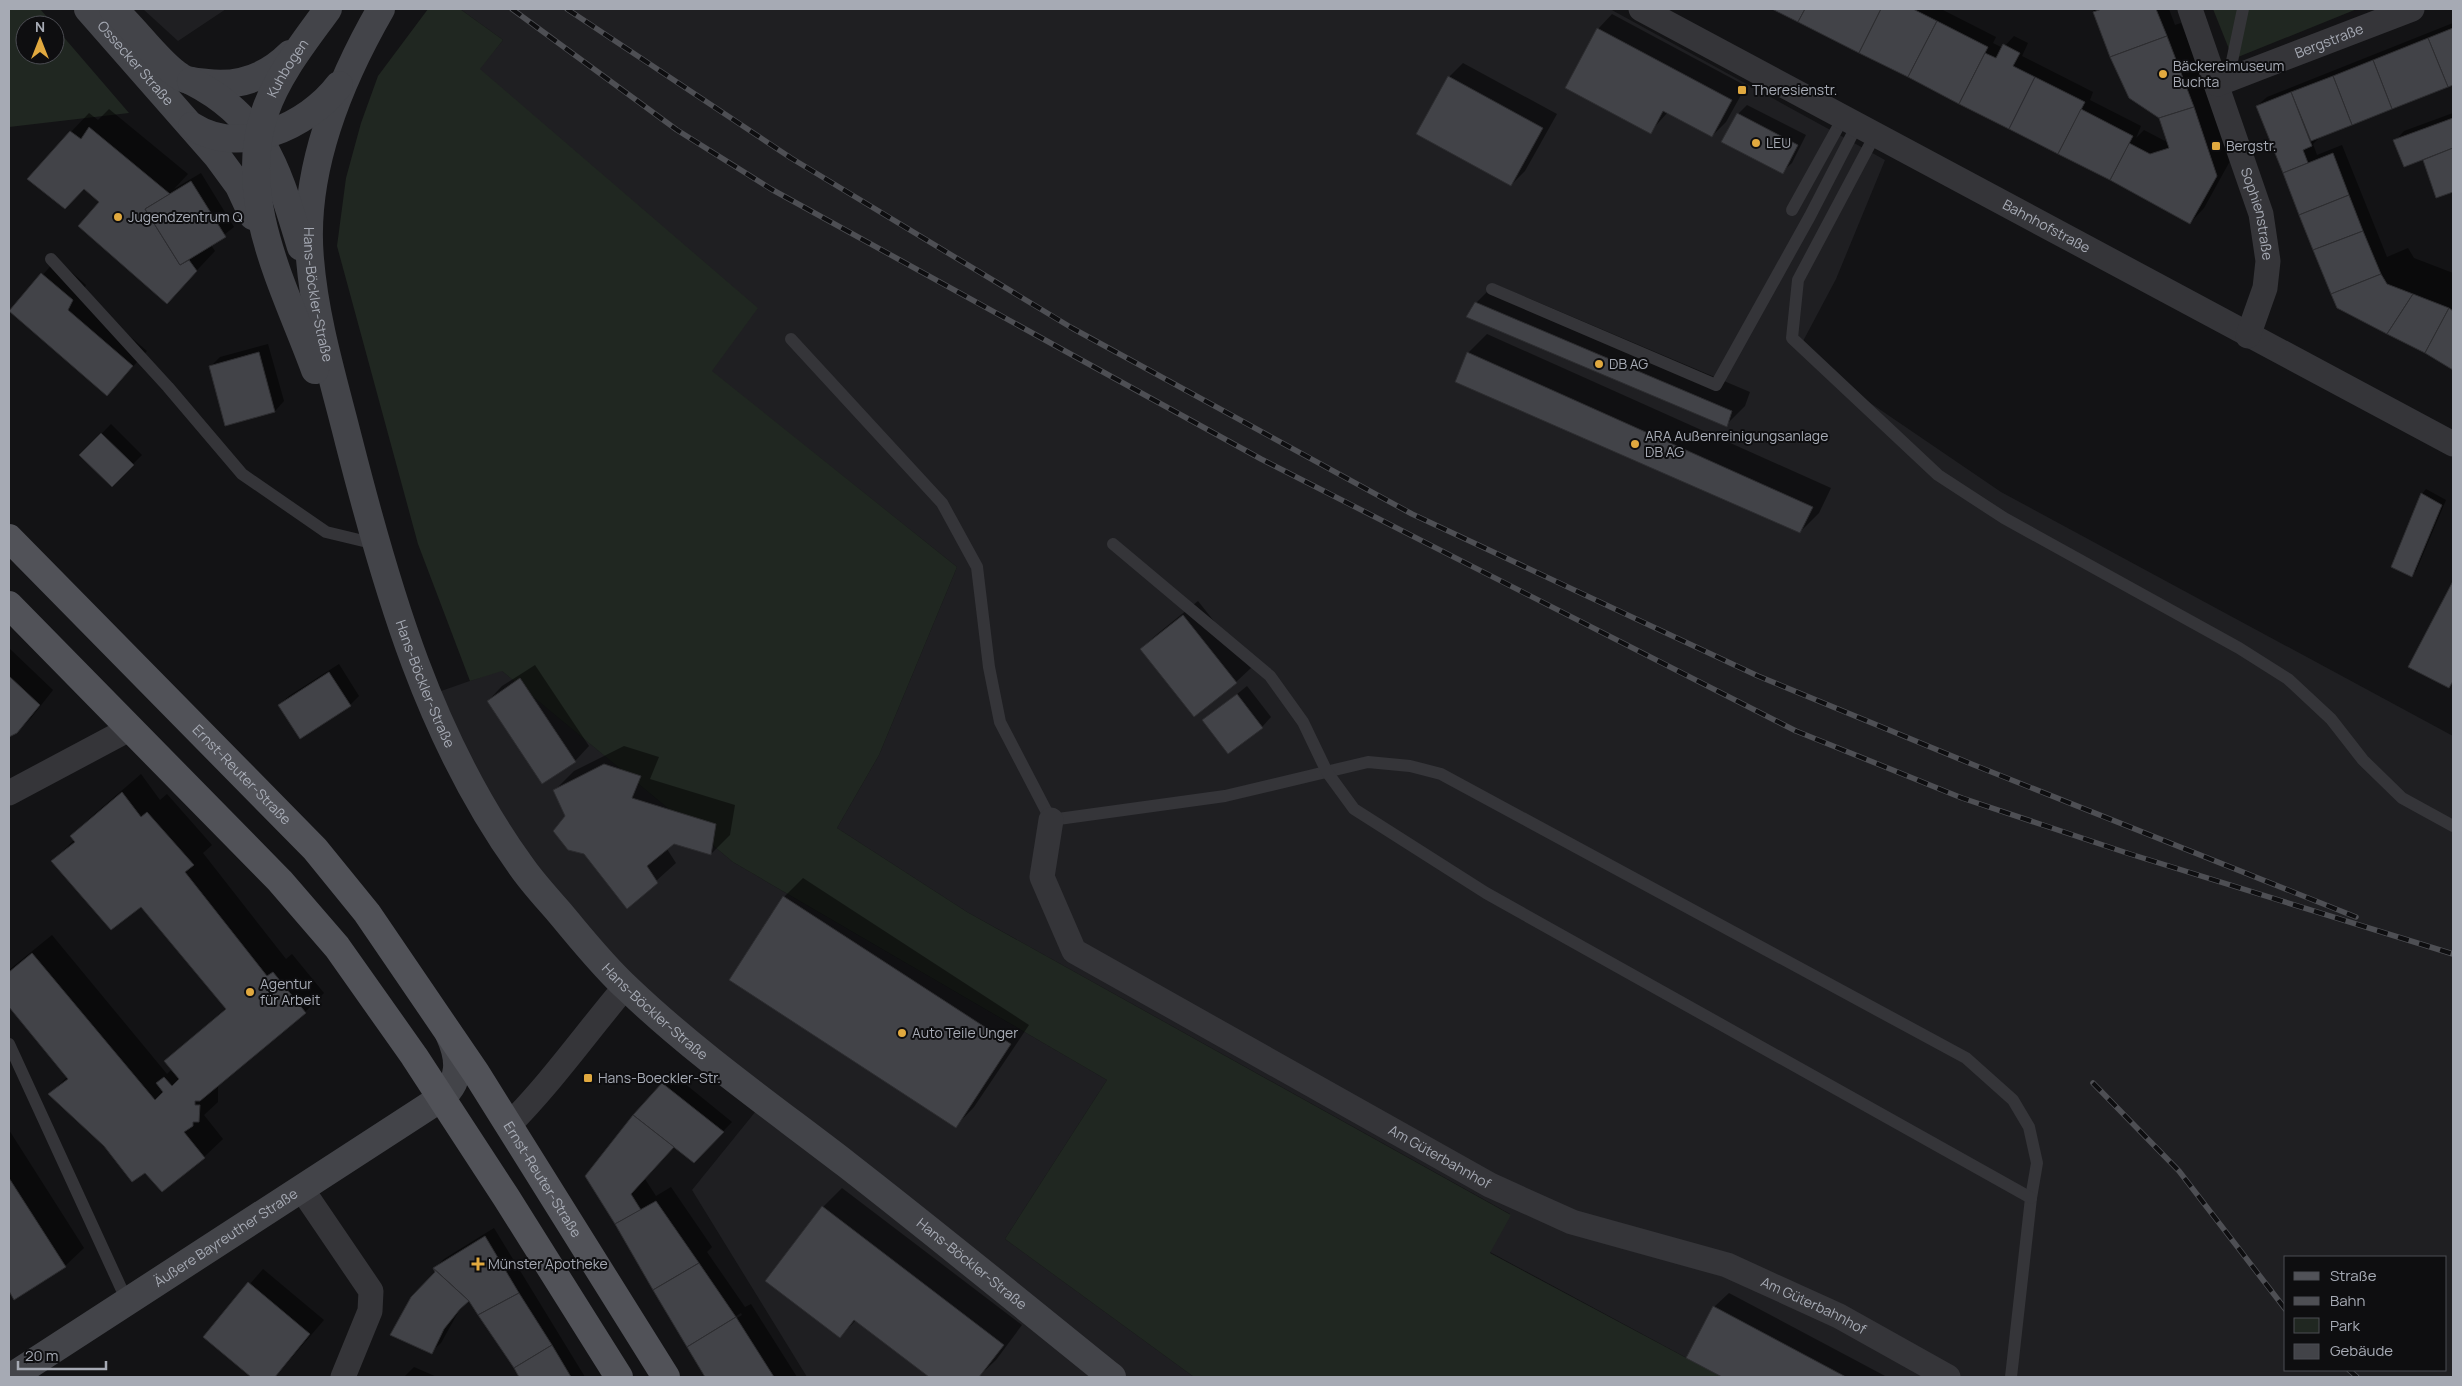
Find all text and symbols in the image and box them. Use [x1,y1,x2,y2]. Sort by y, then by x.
north arrow [15,15,65,65]
street label: Ossecker Straße [93,16,178,109]
text: N [35,17,45,36]
street label: Bergstraße [2292,19,2366,62]
street label: Kuhbogen [262,35,312,101]
place label: Bäckereimuseum Buchta [2173,56,2284,91]
marker: Bäckereimuseum Buchta [2157,68,2169,80]
place label: Theresienstr. [1752,80,1837,99]
marker: Theresienstr. [1736,84,1748,96]
place label: LEU [1766,133,1791,152]
place label: Bergstr. [2226,136,2276,155]
marker: LEU [1750,137,1762,149]
marker: Bergstr. [2210,140,2222,152]
street label: Sophienstraße [2237,165,2278,261]
street label: Bahnhofstraße [2000,195,2094,257]
place label: Jugendzentrum Q [128,207,243,226]
marker: Jugendzentrum Q [112,211,124,223]
street label: Hans-Böckler-Straße [300,227,338,364]
place label: DB AG [1609,354,1648,373]
marker: DB AG [1593,358,1605,370]
place label: ARA Außenreinigungsanlage DB AG [1645,426,1828,461]
marker: ARA Außenreinigungsanlage DB AG [1629,438,1641,450]
street label: Hans-Böckler-Straße [392,617,460,751]
street label: Ernst-Reuter-Straße [189,720,296,829]
street label: Hans-Böckler-Straße [598,959,712,1064]
place label: Agentur für Arbeit [260,974,321,1009]
marker: Agentur für Arbeit [244,986,256,998]
place label: Auto Teile Unger [912,1023,1018,1042]
marker: Auto Teile Unger [896,1027,908,1039]
place label: Hans-Boeckler-Str. [598,1068,721,1087]
marker: Hans-Boeckler-Str. [582,1072,594,1084]
street label: Ernst-Reuter-Straße [500,1118,586,1241]
street label: Am Güterbahnhof [1385,1120,1495,1193]
street label: Äußere Bayreuther Straße [150,1184,301,1291]
street label: Hans-Böckler-Straße [913,1213,1031,1314]
place label: Münster Apotheke [488,1254,608,1273]
legend [2284,1256,2447,1371]
marker: Münster Apotheke [472,1258,484,1270]
text: Straße [2330,1265,2377,1286]
street label: Am Güterbahnhof [1758,1272,1870,1338]
text: Bahn [2330,1290,2365,1311]
text: Park [2330,1315,2360,1336]
scale bar [18,1338,105,1370]
text: Gebäude [2330,1340,2393,1361]
text: 20 m [25,1345,58,1366]

